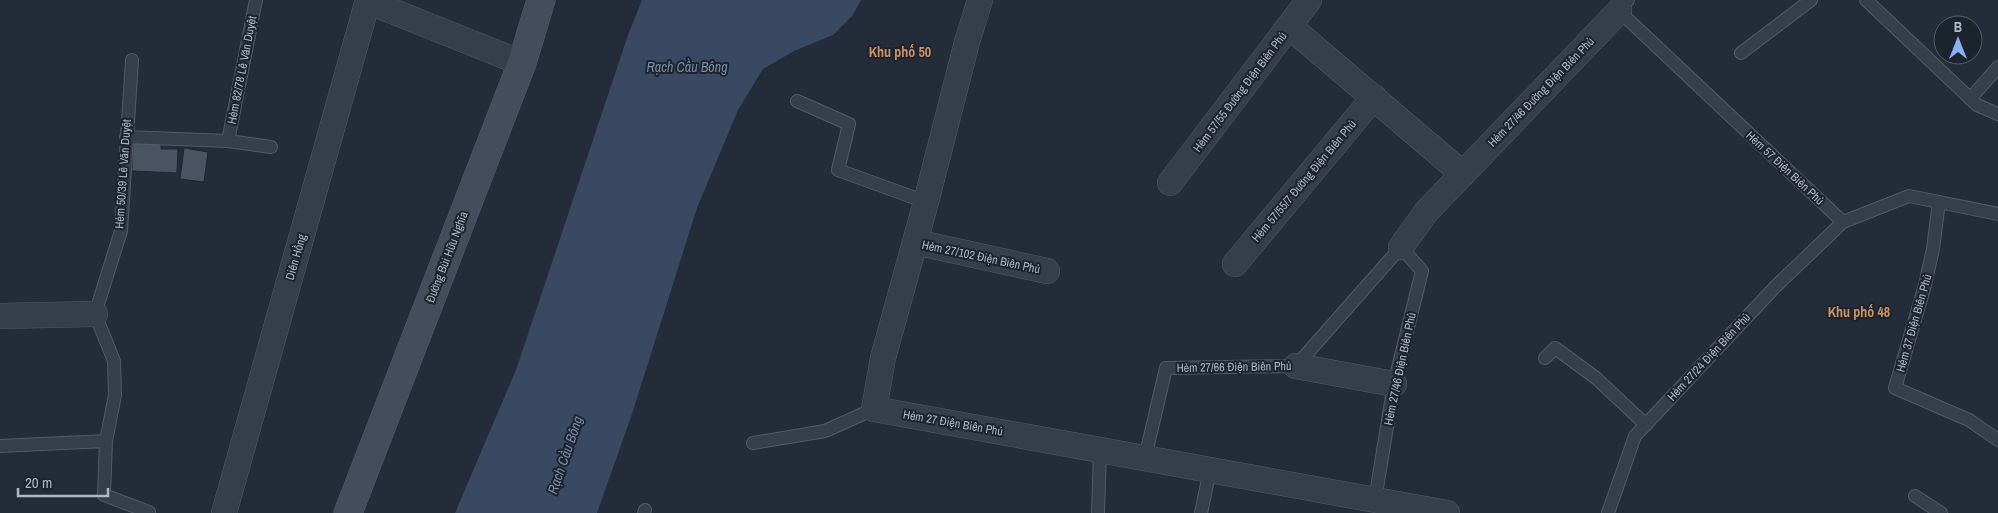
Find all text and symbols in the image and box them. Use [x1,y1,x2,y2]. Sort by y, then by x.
street label: Hẻm 82/78 Lê Văn Duyệt [224,14,260,125]
north arrow [1933,15,1983,65]
text: B [1954,18,1962,36]
street label: Hẻm 57/55 Đường Điện Biên Phủ [1189,29,1291,155]
street label: Hẻm 27/46 Đường Điện Biên Phủ [1484,34,1598,150]
district label: Khu phố 50 [869,43,931,61]
water label: Rạch Cầu Bông [646,58,728,76]
street label: Hẻm 57/55/7 Đường Điện Biên Phủ [1248,117,1360,245]
street label: Hẻm 50/39 Lê Văn Duyệt [111,118,135,229]
street label: Hẻm 57 Điện Biên Phủ [1743,128,1827,208]
street label: Đường Bùi Hữu Nghĩa [422,209,472,305]
street label: Diên Hồng [282,232,310,282]
street label: Hẻm 27/102 Điện Biên Phủ [920,237,1042,277]
street label: Hẻm 37 Điện Biên Phủ [1892,272,1936,374]
district label: Khu phố 48 [1828,303,1890,321]
street label: Hẻm 27/24 Điện Biên Phủ [1664,310,1754,404]
street label: Hẻm 27/46 Điện Biên Phủ [1380,311,1420,427]
street label: Hẻm 27/66 Điện Biên Phủ [1176,358,1292,376]
street label: Hẻm 27 Điện Biên Phủ [902,406,1004,440]
water label: Rạch Cầu Bông [543,413,587,496]
scale bar [18,466,108,498]
text: 20 m [25,472,52,493]

